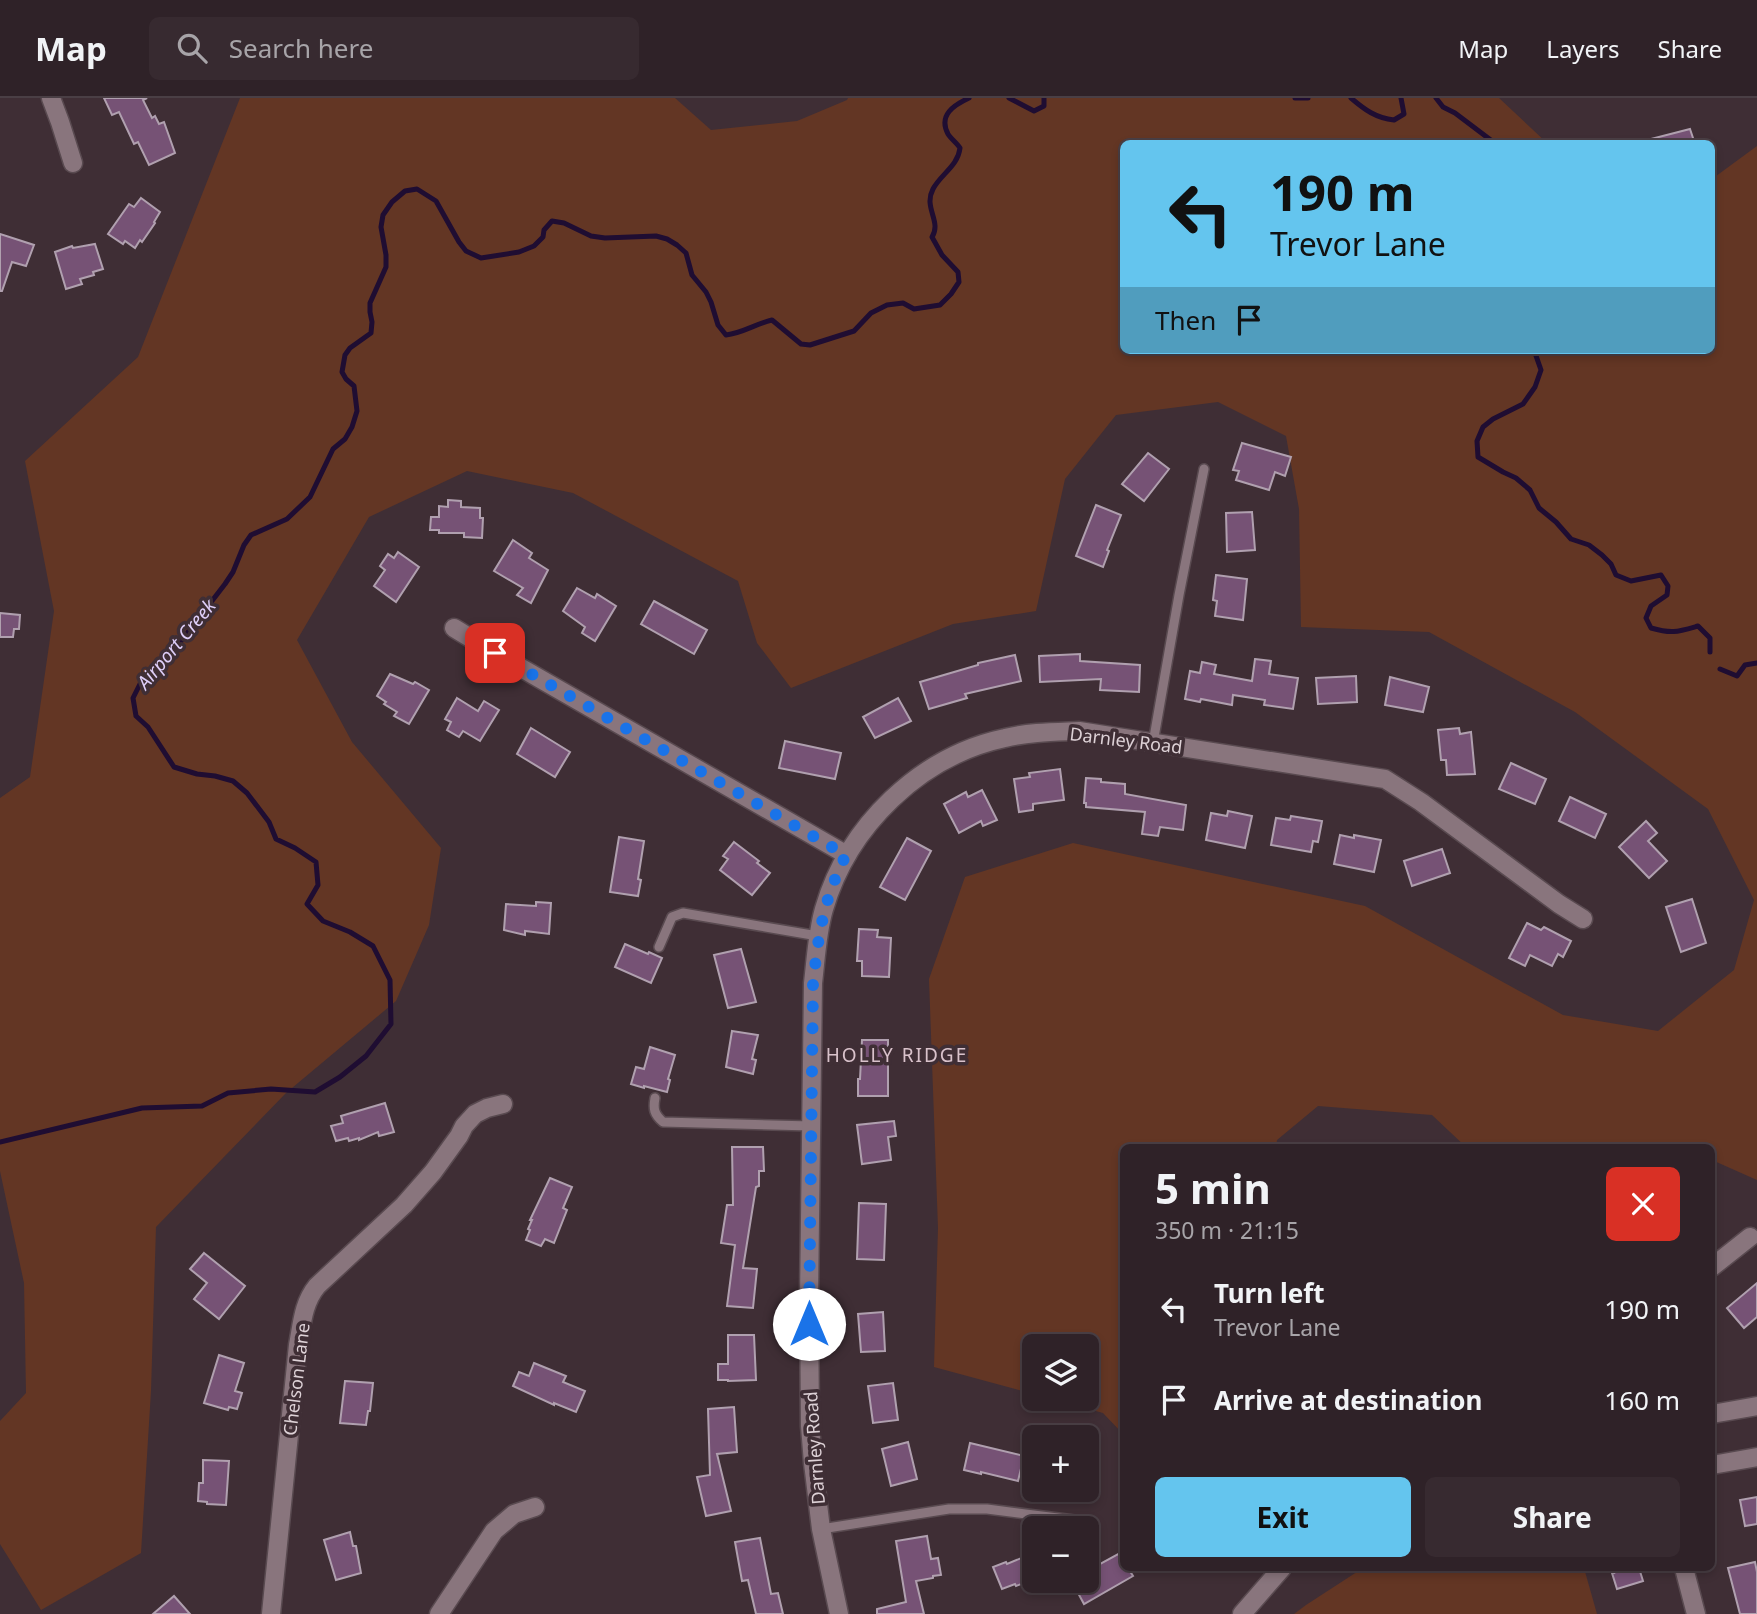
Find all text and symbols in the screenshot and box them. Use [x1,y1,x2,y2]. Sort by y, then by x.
search box [149,17,639,80]
text: Map [35,26,107,71]
icon: search [173,29,211,67]
text: Search here [229,30,373,66]
text: Map [1458,32,1508,65]
text: Layers [1546,32,1620,65]
text: Share [1658,32,1722,65]
text: 190 m [1270,159,1415,225]
icon: left [1155,168,1246,259]
text: Trevor Lane [1270,222,1446,265]
icon: arrive [1230,301,1268,339]
text: Then [1155,302,1216,338]
water label: Airport Creek [129,593,222,696]
pin [465,623,525,683]
icon: arrive [476,634,514,672]
street label: Darnley Road [1068,721,1184,759]
district label: HOLLY RIDGE [826,1042,968,1068]
text: 5 min [1155,1159,1271,1216]
button: close [1606,1167,1680,1241]
text: 350 m · 21:15 [1155,1214,1299,1246]
text: Turn left [1214,1275,1325,1311]
position arrow [772,1287,846,1361]
icon: left [1155,1290,1193,1328]
text: 190 m [1604,1291,1680,1327]
text: Trevor Lane [1214,1311,1340,1343]
street label: Chelson Lane [277,1321,315,1437]
map controls [1022,1334,1099,1593]
button: layers [1022,1334,1099,1411]
icon: arrive [1155,1381,1193,1419]
text: Arrive at destination [1214,1382,1483,1418]
text: 160 m [1604,1382,1680,1418]
street label: Darnley Road [798,1391,830,1505]
button: + [1022,1425,1099,1502]
button: Exit [1155,1477,1411,1557]
button: Share [1425,1477,1680,1557]
button: − [1022,1516,1099,1593]

